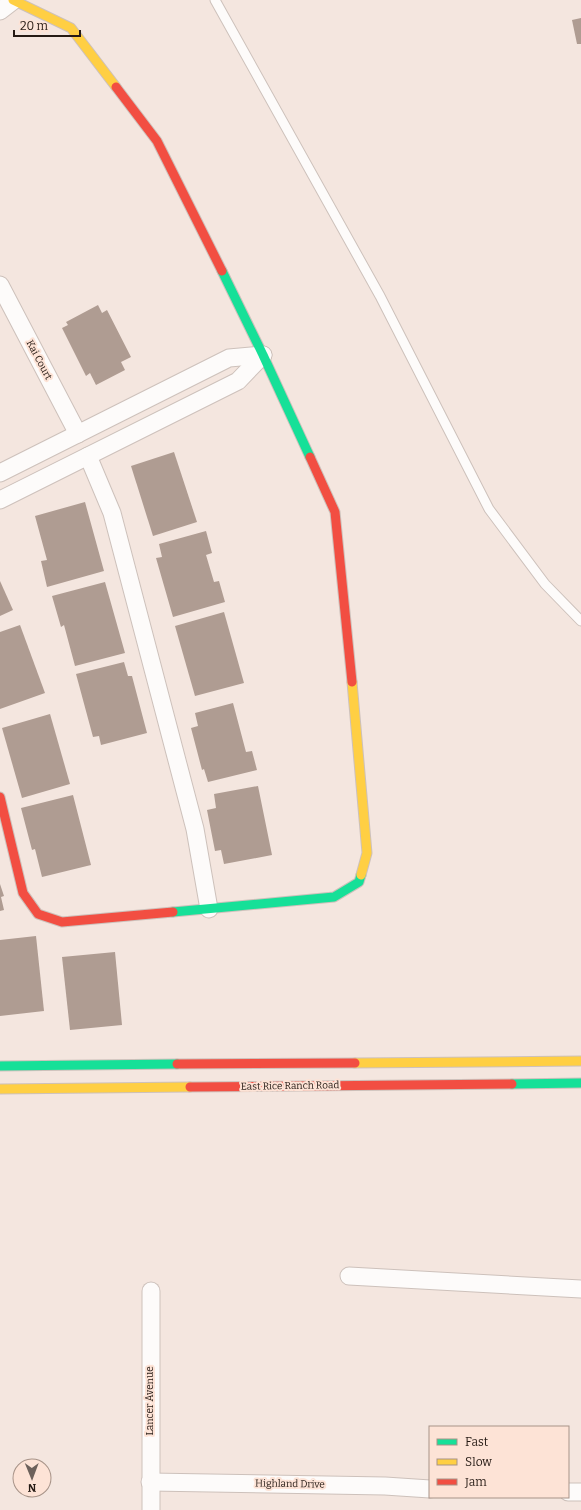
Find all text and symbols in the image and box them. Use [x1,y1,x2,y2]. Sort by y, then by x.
scale bar [14,12,80,38]
text: 20 m [20,19,49,33]
street label: Kai Court [24,338,55,382]
street label: East Rice Ranch Road [241,1079,339,1093]
street label: Lancer Avenue [144,1366,156,1436]
legend [429,1426,569,1498]
text: Fast [465,1435,489,1449]
text: Slow [465,1455,492,1469]
north arrow [12,1458,52,1498]
text: Jam [464,1475,487,1489]
street label: Highland Drive [255,1477,325,1491]
text: N [27,1481,37,1494]

